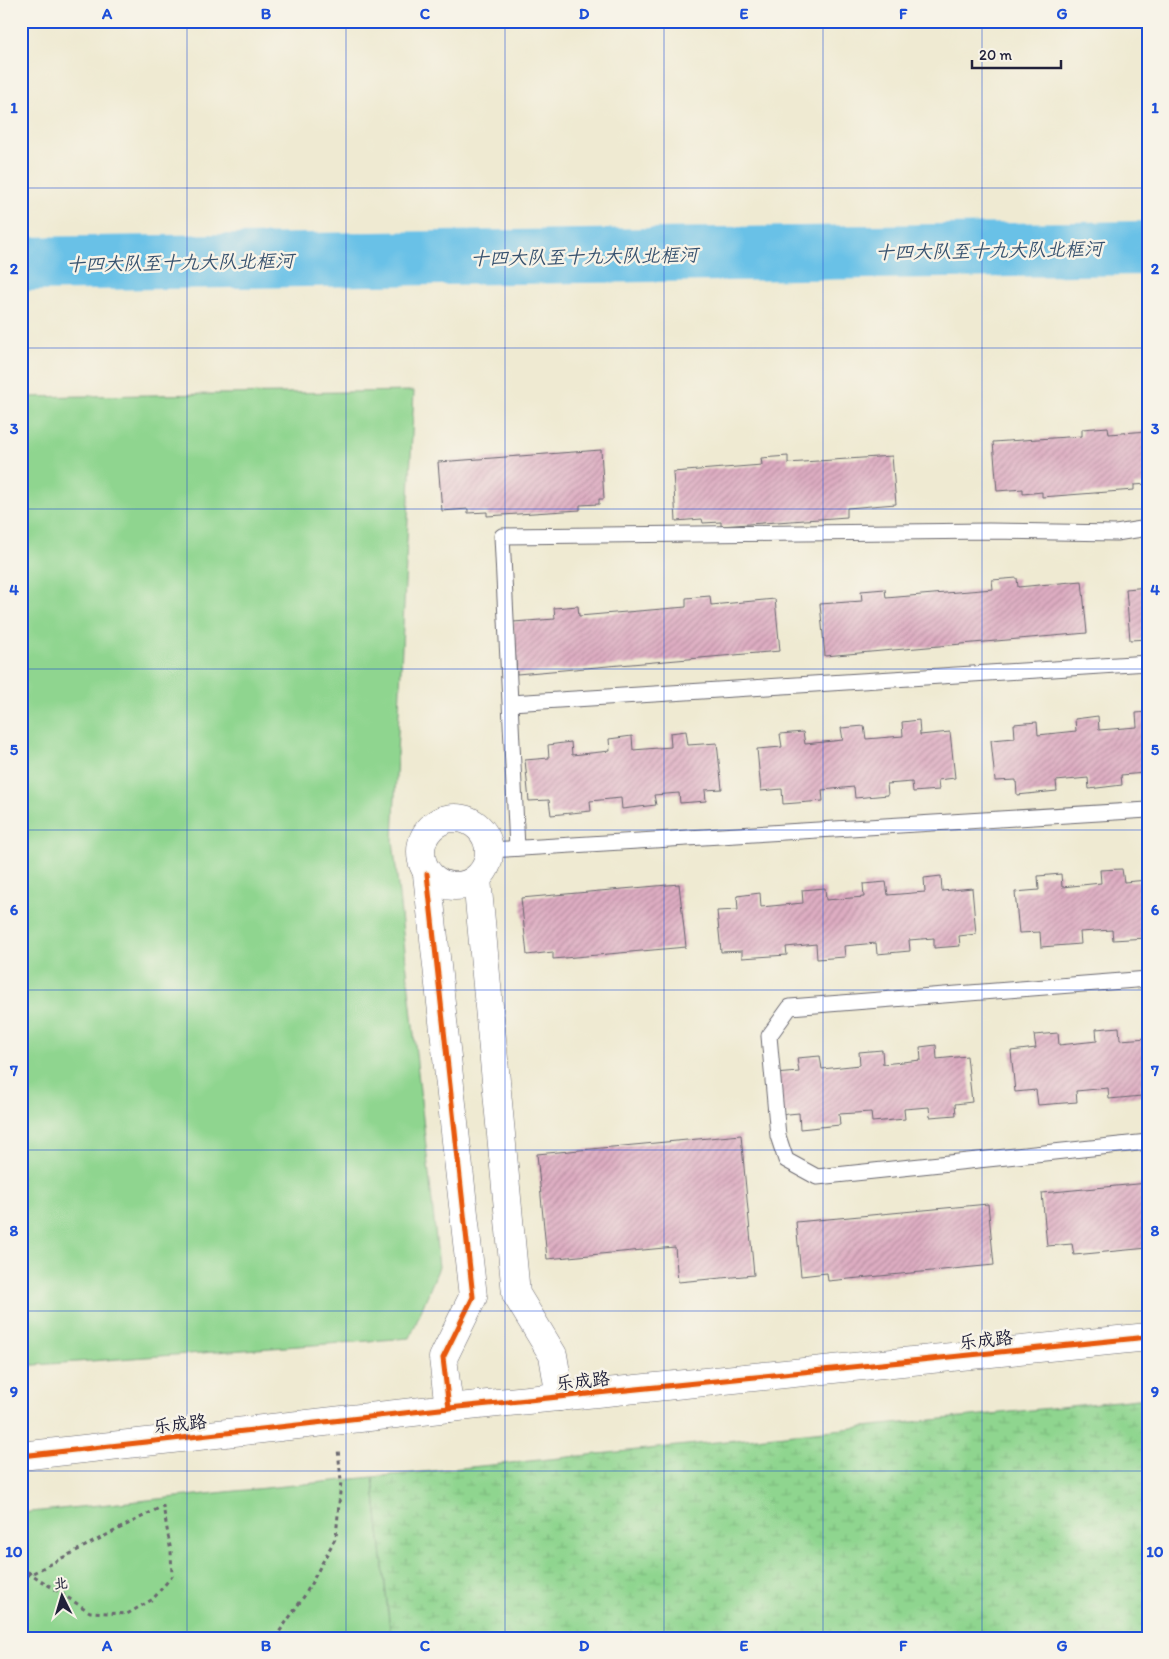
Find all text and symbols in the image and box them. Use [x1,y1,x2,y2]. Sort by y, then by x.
text: A [101,4,113,23]
text: B [261,4,272,23]
text: C [420,4,431,23]
text: D [579,4,590,23]
text: E [740,4,749,23]
text: F [899,4,908,23]
text: G [1056,4,1068,23]
scale bar [972,38,1060,70]
text: 20 m [979,46,1013,64]
text: 1 [10,98,18,117]
text: 1 [1151,98,1159,117]
water label: 十四大队至十九大队北框河 [875,237,1106,264]
water label: 十四大队至十九大队北框河 [470,243,701,270]
water label: 十四大队至十九大队北框河 [66,249,297,276]
text: 2 [10,259,19,278]
text: 2 [1151,259,1160,278]
text: 3 [10,419,19,438]
text: 3 [1151,419,1160,438]
text: 4 [9,580,19,599]
text: 4 [1150,580,1160,599]
text: 5 [10,740,19,759]
text: 5 [1151,740,1160,759]
text: 6 [10,900,19,919]
text: 6 [1151,900,1160,919]
text: 7 [9,1061,18,1080]
text: 7 [1150,1061,1159,1080]
text: 8 [10,1221,19,1240]
text: 8 [1151,1221,1160,1240]
street label: 乐成路 [958,1326,1014,1354]
street label: 乐成路 [555,1367,611,1395]
text: 9 [10,1382,18,1401]
text: 9 [1151,1382,1159,1401]
street label: 乐成路 [152,1410,208,1438]
text: 10 [5,1542,23,1561]
text: 10 [1146,1542,1164,1561]
north arrow [38,1572,88,1622]
text: 北 [53,1574,69,1593]
text: A [101,1636,113,1655]
text: B [261,1636,272,1655]
text: C [420,1636,431,1655]
text: D [579,1636,590,1655]
text: E [740,1636,749,1655]
text: F [899,1636,908,1655]
text: G [1056,1636,1068,1655]

